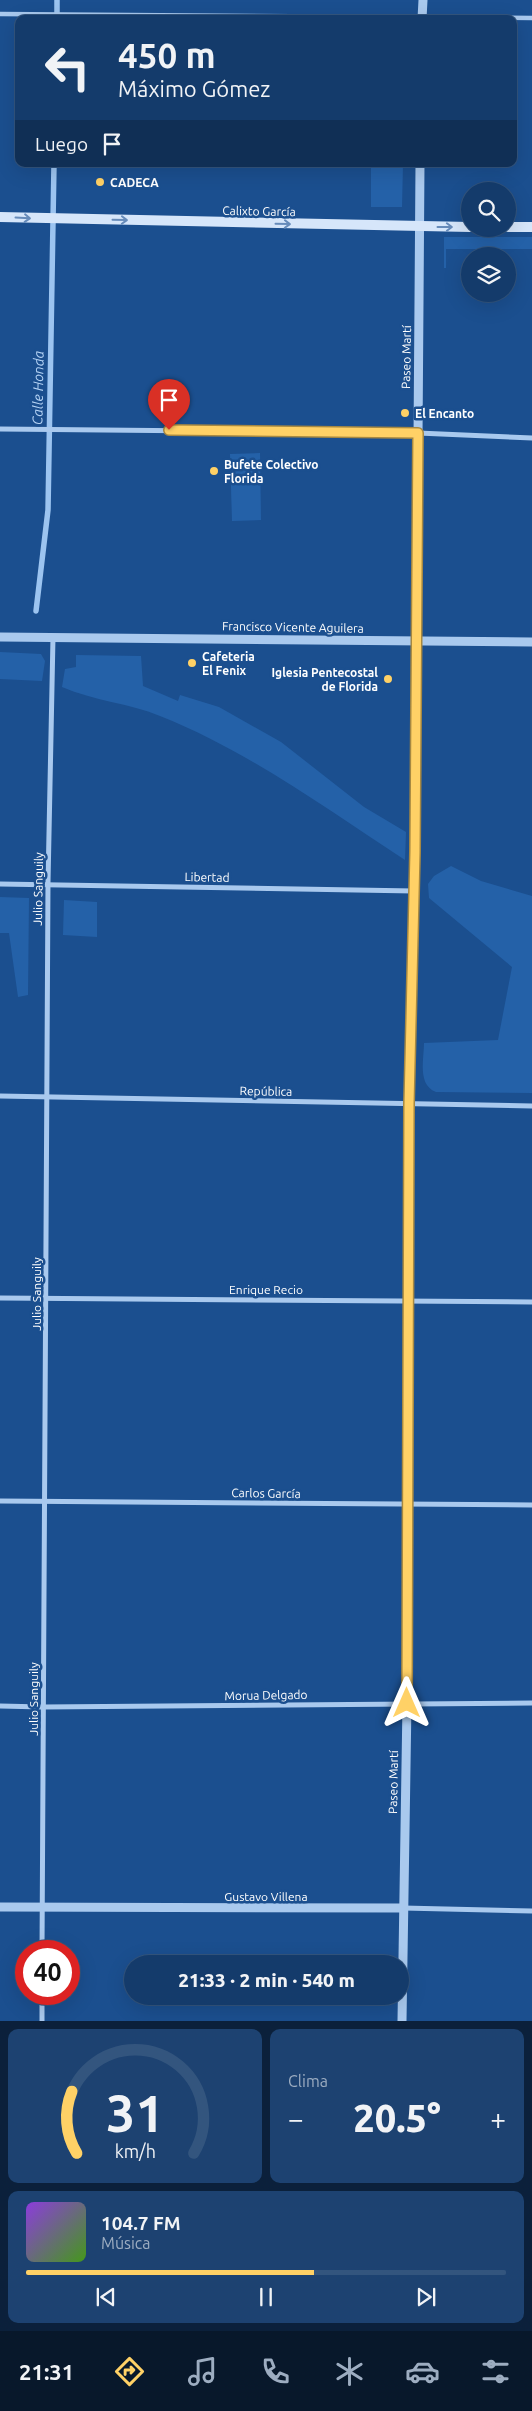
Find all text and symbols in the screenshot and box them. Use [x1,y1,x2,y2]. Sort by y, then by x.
icon: left [35,35,100,100]
text: 450 m [118,35,216,75]
text: Máximo Gómez [118,76,270,101]
icon: arrive [98,130,126,158]
text: Luego [35,133,88,155]
marker: CADECA [94,176,106,188]
place label: CADECA [110,176,159,189]
map controls [461,182,516,302]
button: search [461,182,516,237]
street label: Calixto García [222,204,296,218]
one-way arrow [14,213,30,223]
one-way arrow [112,215,128,225]
one-way arrow [274,219,291,229]
one-way arrow [437,222,453,232]
button: layers [461,247,516,302]
street label: Paseo Martí [399,324,413,389]
water label: Calle Honda [29,350,47,425]
pin [148,379,190,430]
icon: arrive [155,386,183,414]
marker: El Encanto [399,407,411,419]
place label: El Encanto [415,407,474,420]
place label: Bufete Colectivo Florida [224,458,319,485]
marker: Bufete Colectivo Florida [208,465,220,477]
street label: Francisco Vicente Aguilera [222,619,364,635]
place label: Cafeteria El Fenix [202,650,255,677]
marker: Cafeteria El Fenix [186,657,198,669]
place label: Iglesia Pentecostal de Florida [271,666,378,693]
marker: Iglesia Pentecostal de Florida [382,673,394,685]
street label: Julio Sanguily [31,852,45,926]
street label: Libertad [184,870,230,884]
street label: República [240,1084,292,1098]
street label: Julio Sanguily [30,1257,43,1331]
street label: Enrique Recio [229,1283,303,1296]
street label: Carlos García [231,1486,301,1500]
street label: Julio Sanguily [27,1662,40,1736]
position arrow [380,1676,432,1728]
street label: Morua Delgado [224,1688,308,1702]
street label: Paseo Martí [386,1749,400,1814]
street label: Gustavo Villena [224,1890,308,1903]
speed limit sign: 40 [15,1940,80,2005]
text: 21:33 · 2 min · 540 m [178,1969,355,1991]
text: Clima [288,2072,328,2090]
text: 31 [106,2084,164,2142]
text: 20.5° [353,2097,441,2139]
text: − [288,2103,304,2134]
text: + [490,2103,506,2134]
text: km/h [114,2141,156,2161]
text: 104.7 FM [101,2212,181,2234]
text: Música [101,2234,151,2252]
icon: previous [92,2283,120,2311]
icon: pause [252,2283,280,2311]
icon: next [412,2283,440,2311]
icon: directions [112,2354,147,2389]
icon: music [185,2354,220,2389]
icon: phone [258,2354,293,2389]
icon: climate [332,2354,367,2389]
icon: car [405,2354,440,2389]
icon: filters [478,2354,513,2389]
text: 21:31 [19,2359,74,2384]

